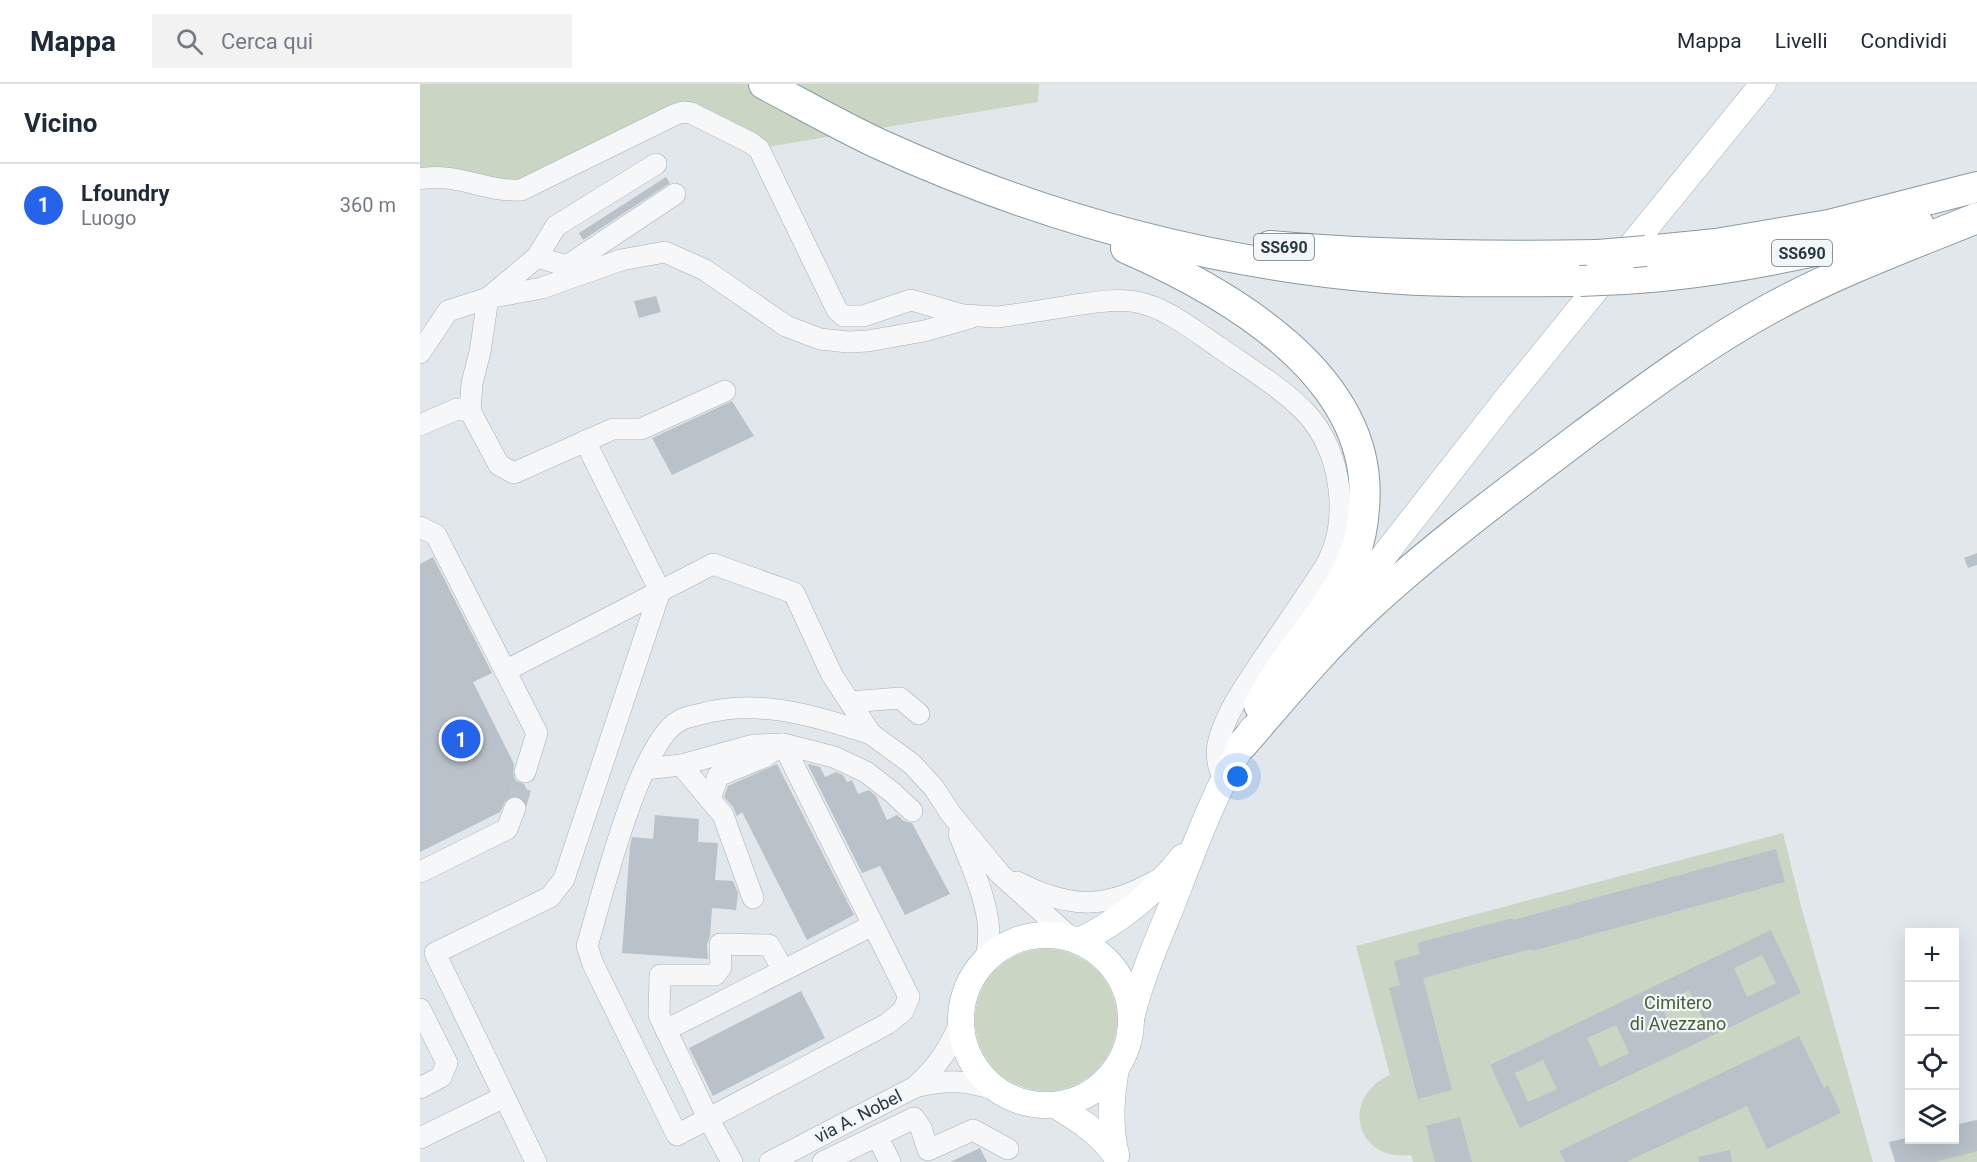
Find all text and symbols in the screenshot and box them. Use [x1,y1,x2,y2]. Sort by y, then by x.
search box [152,14,572,68]
text: Mappa [30,25,116,58]
icon: search [173,25,206,58]
text: Cerca qui [221,29,313,54]
text: Mappa [1677,29,1742,53]
text: Livelli [1775,29,1828,53]
text: Condividi [1861,29,1947,53]
text: Vicino [24,108,98,138]
text: Lfoundry [81,181,170,206]
text: 1 [38,193,49,217]
text: 360 m [340,193,396,217]
text: Luogo [81,206,136,230]
road number: SS690 [1254,234,1314,260]
road number: SS690 [1772,240,1832,266]
pin: 1 [442,716,480,762]
your location [1223,762,1252,791]
map controls [1905,928,1959,1144]
button: + [1905,928,1959,982]
button: − [1905,982,1959,1036]
park label: Cimitero di Avezzano [1630,992,1726,1034]
button: locate [1905,1036,1959,1090]
street label: via A. Nobel [811,1085,905,1147]
button: layers [1905,1090,1959,1144]

